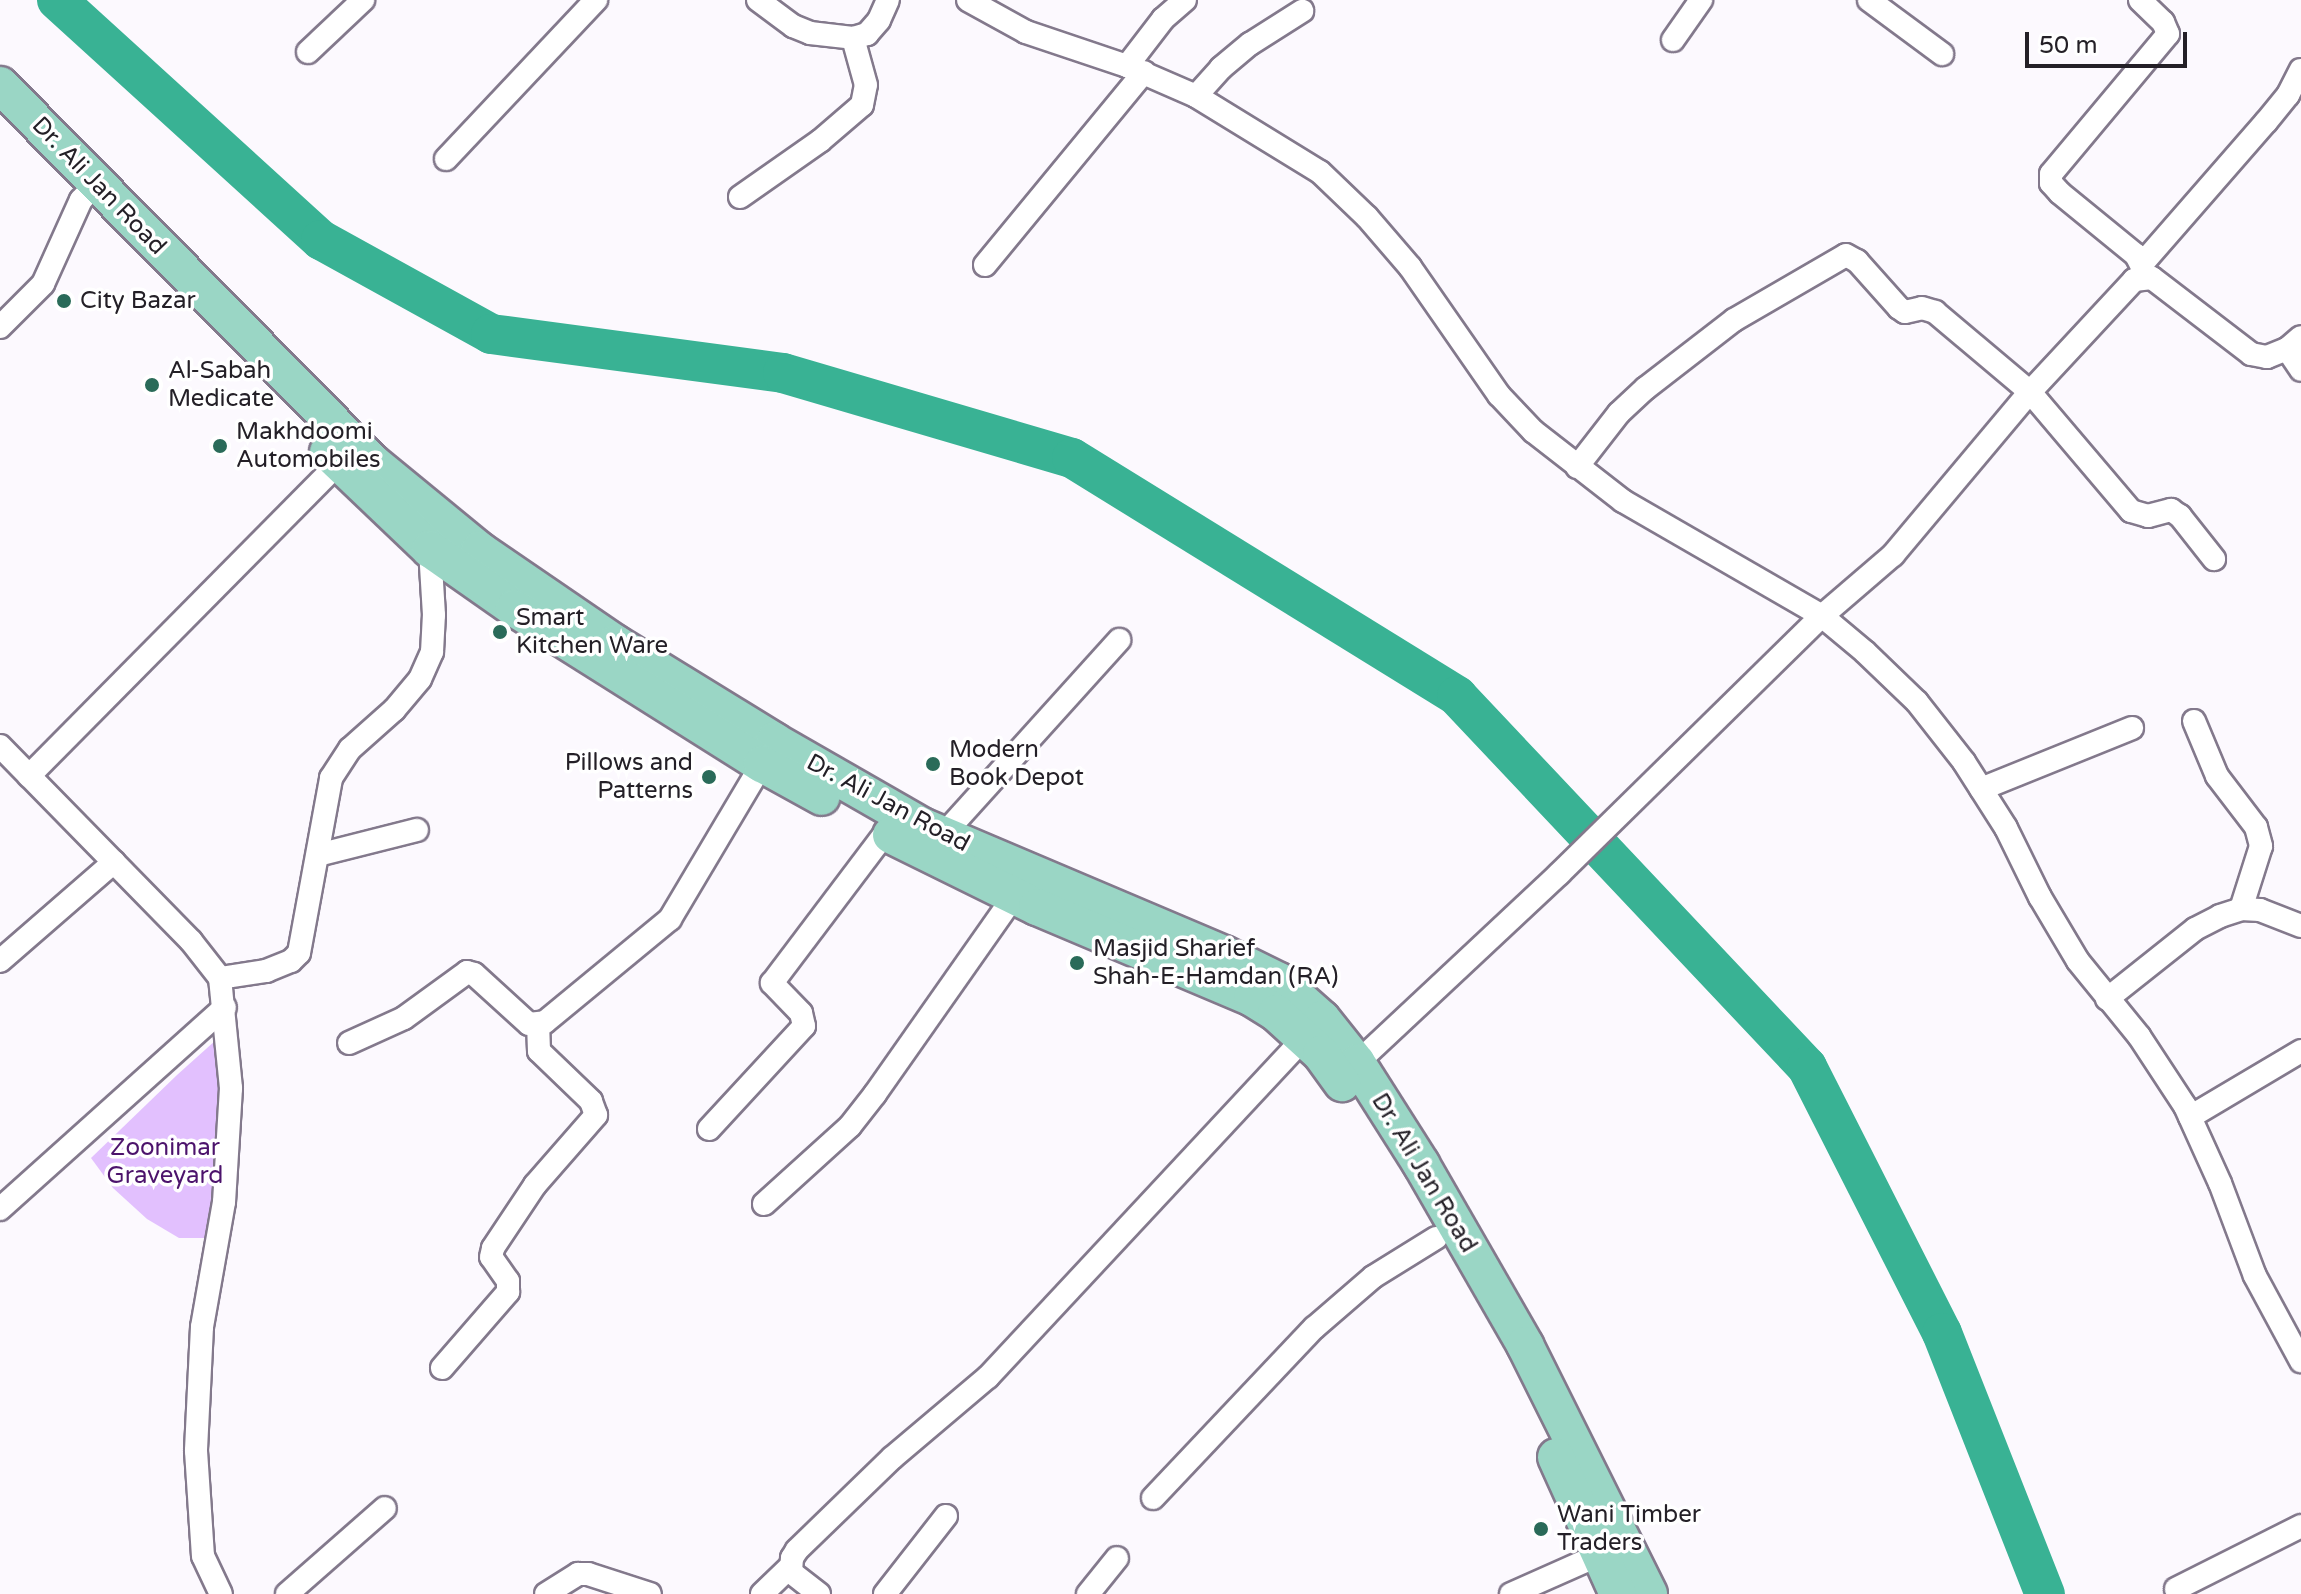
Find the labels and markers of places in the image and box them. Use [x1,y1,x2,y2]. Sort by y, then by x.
place label: City Bazar [80,287,196,315]
marker: City Bazar [55,292,73,310]
place label: Al-Sabah Medicate [168,357,274,413]
marker: Al-Sabah Medicate [143,376,161,394]
place label: Makhdoomi Automobiles [236,418,381,474]
marker: Makhdoomi Automobiles [211,437,229,455]
place label: Smart Kitchen Ware [516,604,668,660]
marker: Smart Kitchen Ware [491,623,509,641]
place label: Modern Book Depot [949,736,1084,792]
place label: Pillows and Patterns [565,749,693,805]
marker: Modern Book Depot [924,755,942,773]
marker: Pillows and Patterns [700,768,718,786]
place label: Masjid Sharief Shah-E-Hamdan (RA) [1093,935,1338,991]
marker: Masjid Sharief Shah-E-Hamdan (RA) [1068,954,1086,972]
place label: Wani Timber Traders [1557,1501,1701,1557]
marker: Wani Timber Traders [1532,1520,1550,1538]

